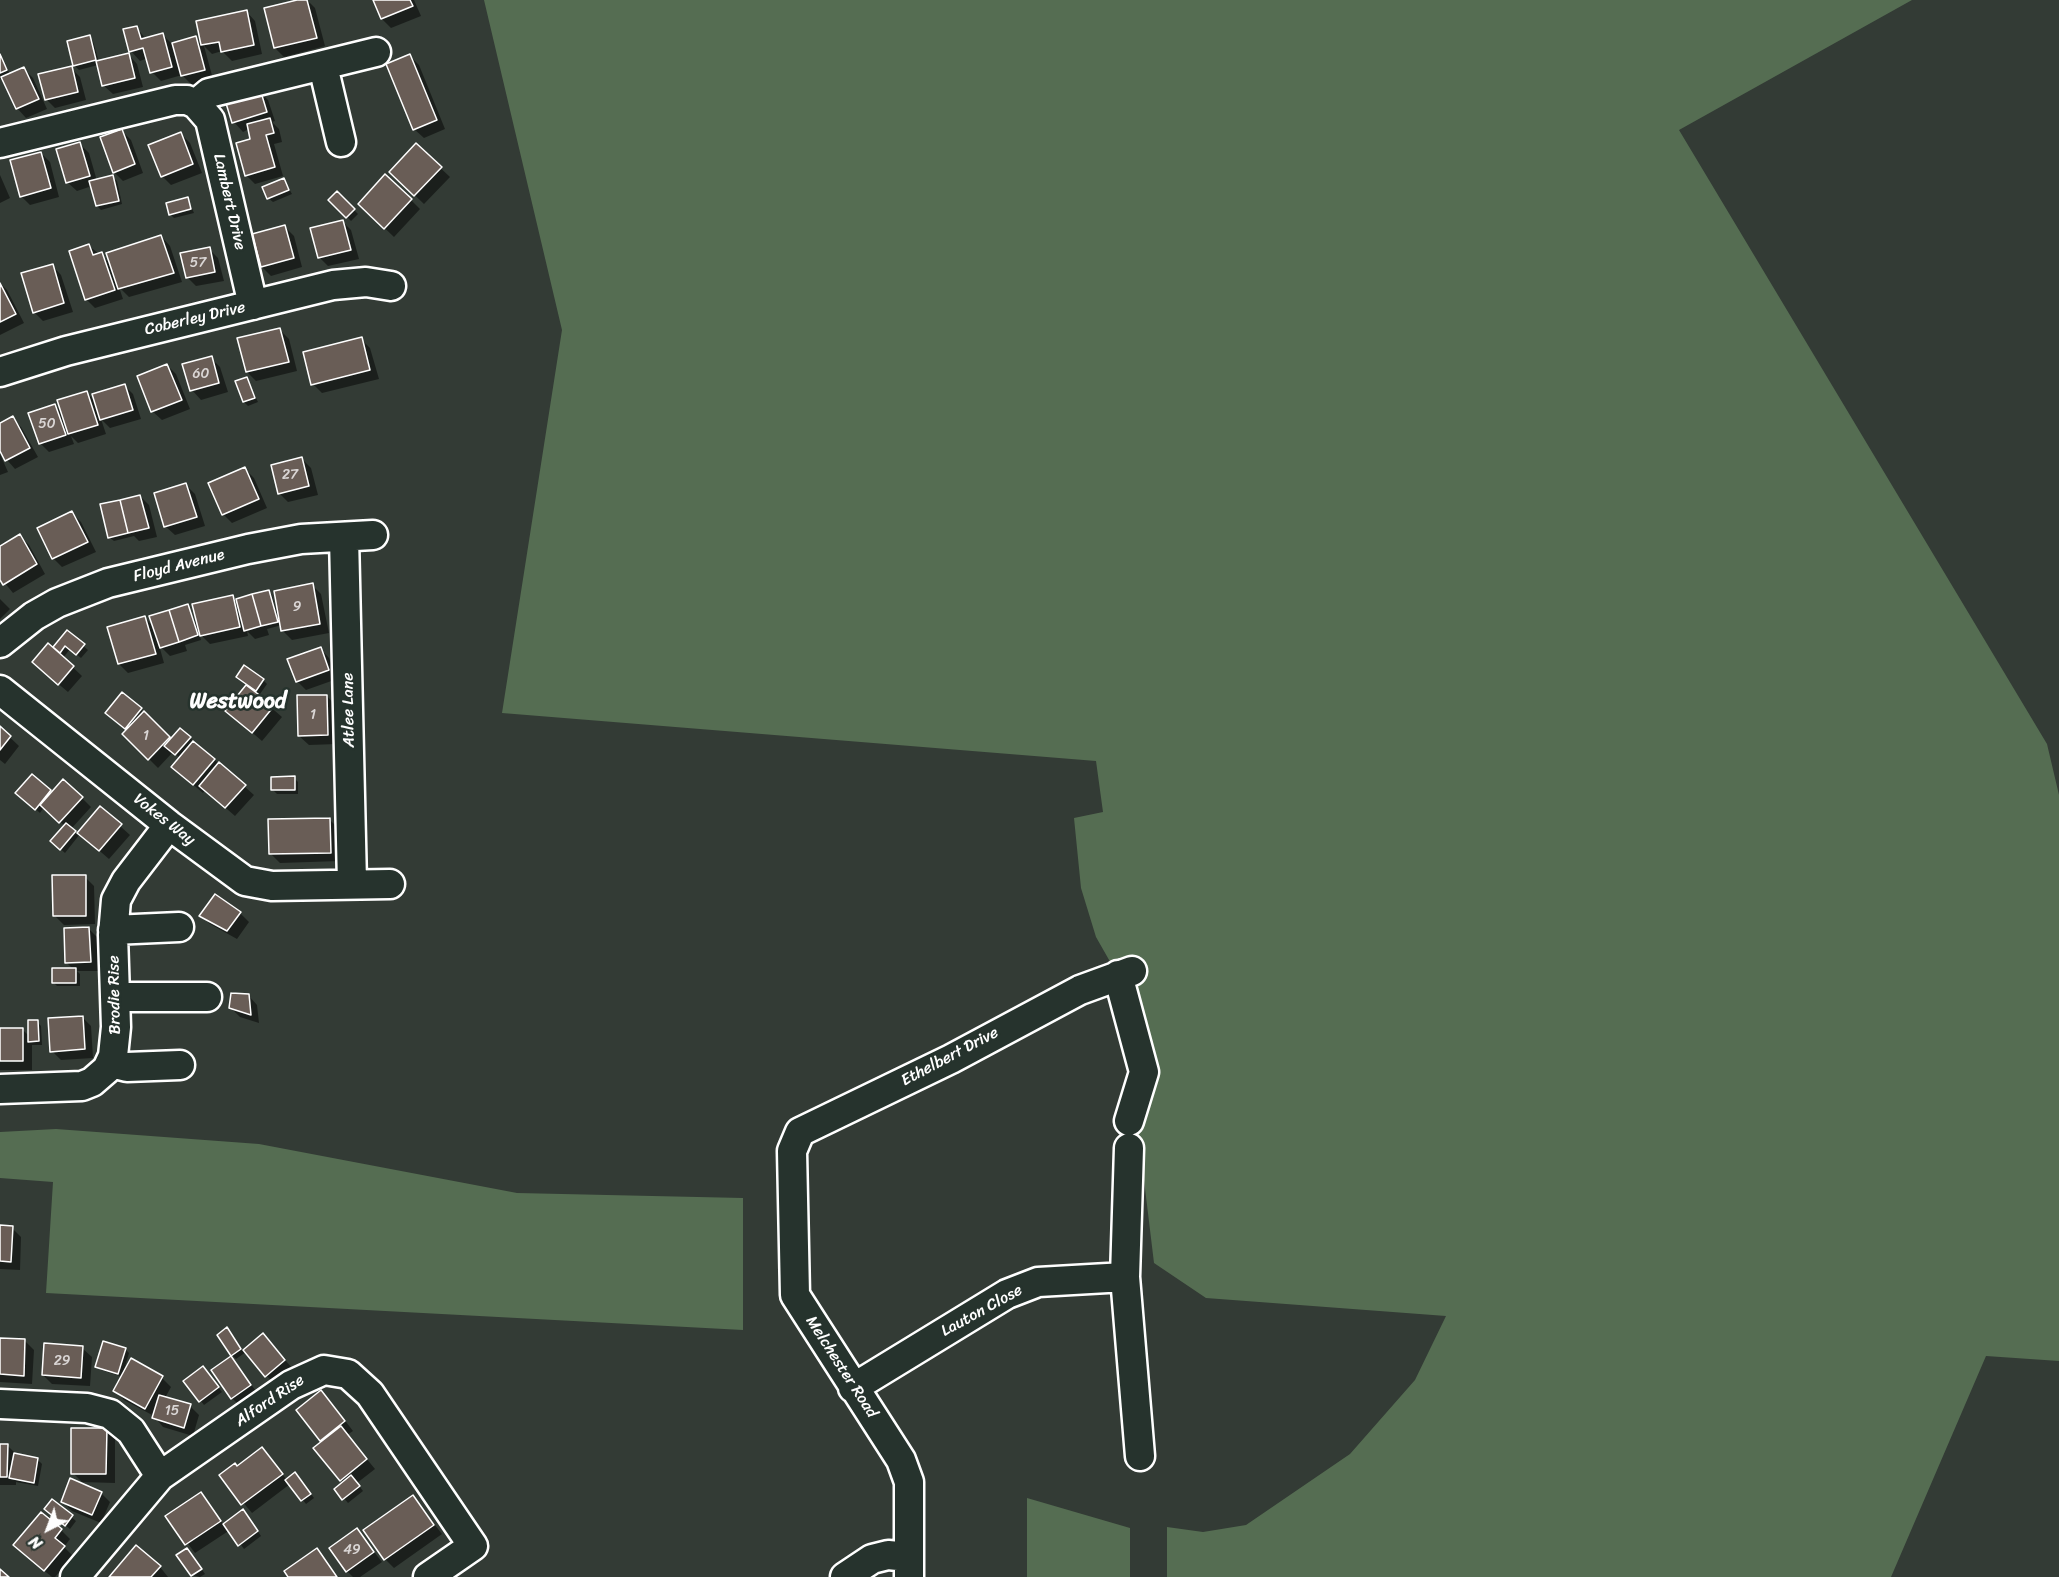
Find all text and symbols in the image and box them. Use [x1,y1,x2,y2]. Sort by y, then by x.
street label: Lambert Drive [209,152,249,252]
house number: 57 [190,255,206,271]
street label: Coberley Drive [143,298,247,340]
house number: 60 [193,366,209,382]
house number: 50 [38,416,56,432]
house number: 27 [282,467,298,483]
street label: Floyd Avenue [131,545,227,587]
house number: 9 [293,599,301,615]
street label: Atlee Lane [339,672,359,748]
district label: Westwood [190,689,286,715]
house number: 1 [310,707,316,723]
house number: 1 [143,728,149,744]
street label: Vokes Way [129,790,199,850]
street label: Brodie Rise [105,955,125,1035]
street label: Ethelbert Drive [898,1023,1002,1091]
street label: Lauton Close [938,1281,1026,1341]
street label: Melchester Road [801,1312,881,1422]
house number: 29 [54,1353,70,1369]
street label: Alford Rise [232,1371,308,1431]
house number: 15 [165,1403,179,1419]
north arrow [18,1499,78,1559]
text: N [22,1528,49,1557]
house number: 49 [343,1542,361,1558]

